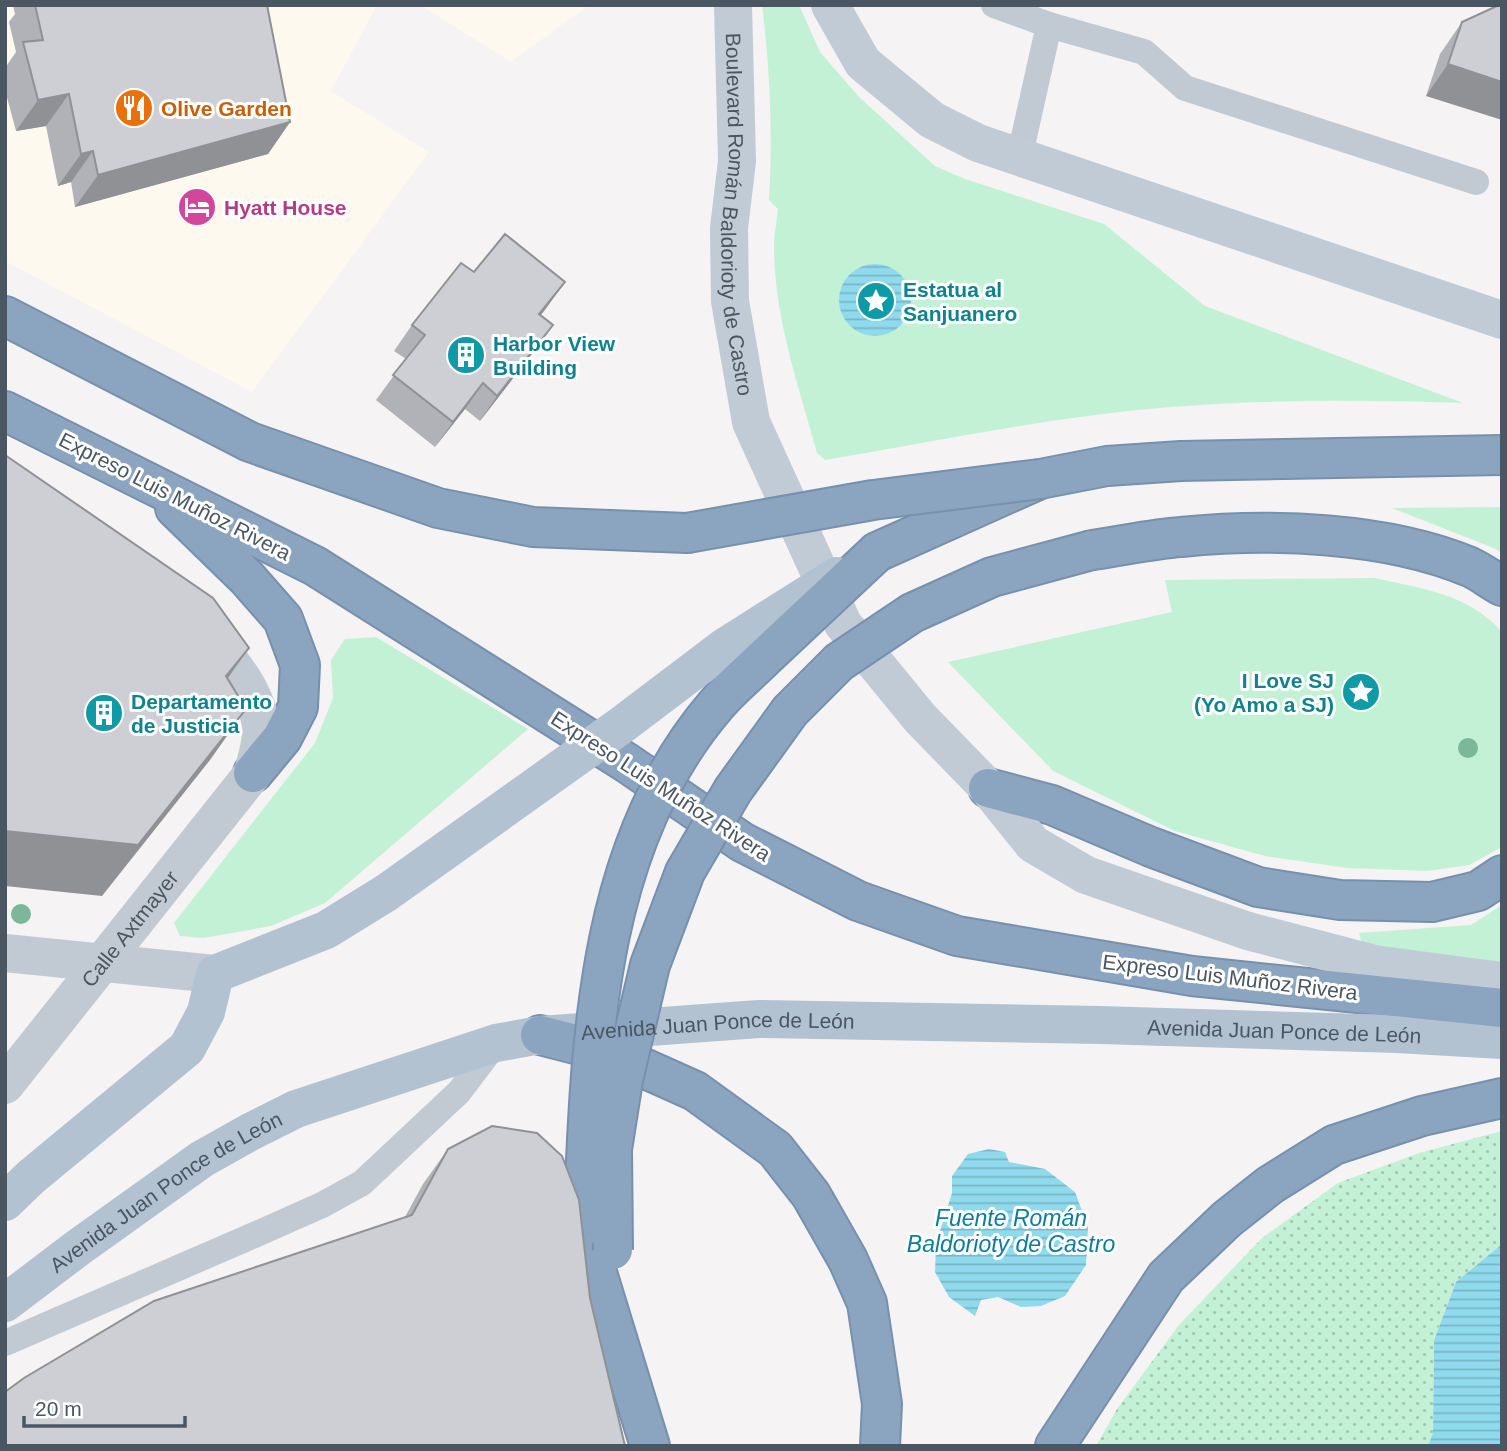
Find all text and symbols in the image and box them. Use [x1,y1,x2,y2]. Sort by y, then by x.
street label: Boulevard Román Baldorioty de Castro [717,32,758,397]
restaurant icon: Olive Garden [113,87,155,129]
place label: Olive Garden [161,97,292,120]
hotel icon: Hyatt House [176,186,218,228]
place label: Hyatt House [224,196,347,219]
place label: Estatua al Sanjuanero [903,278,1017,325]
place icon: Estatua al Sanjuanero [855,280,897,322]
place label: Harbor View Building [493,332,616,379]
building icon: Harbor View Building [445,334,487,376]
street label: Expreso Luis Muñoz Rivera [55,427,295,565]
place label: I Love SJ (Yo Amo a SJ) [1194,669,1334,716]
place icon: I Love SJ (Yo Amo a SJ) [1340,671,1382,713]
place label: Departamento de Justicia [131,690,272,737]
building icon: Departamento de Justicia [83,692,125,734]
street label: Expreso Luis Muñoz Rivera [547,706,775,866]
street label: Calle Axtmayer [76,866,182,991]
street label: Expreso Luis Muñoz Rivera [1101,950,1359,1004]
street label: Avenida Juan Ponce de León [580,1007,855,1043]
street label: Avenida Juan Ponce de León [1147,1015,1422,1047]
street label: Avenida Juan Ponce de León [45,1107,286,1277]
water label: Fuente Román Baldorioty de Castro [907,1205,1115,1257]
scale bar [24,1384,186,1428]
text: 20 m [35,1397,82,1420]

